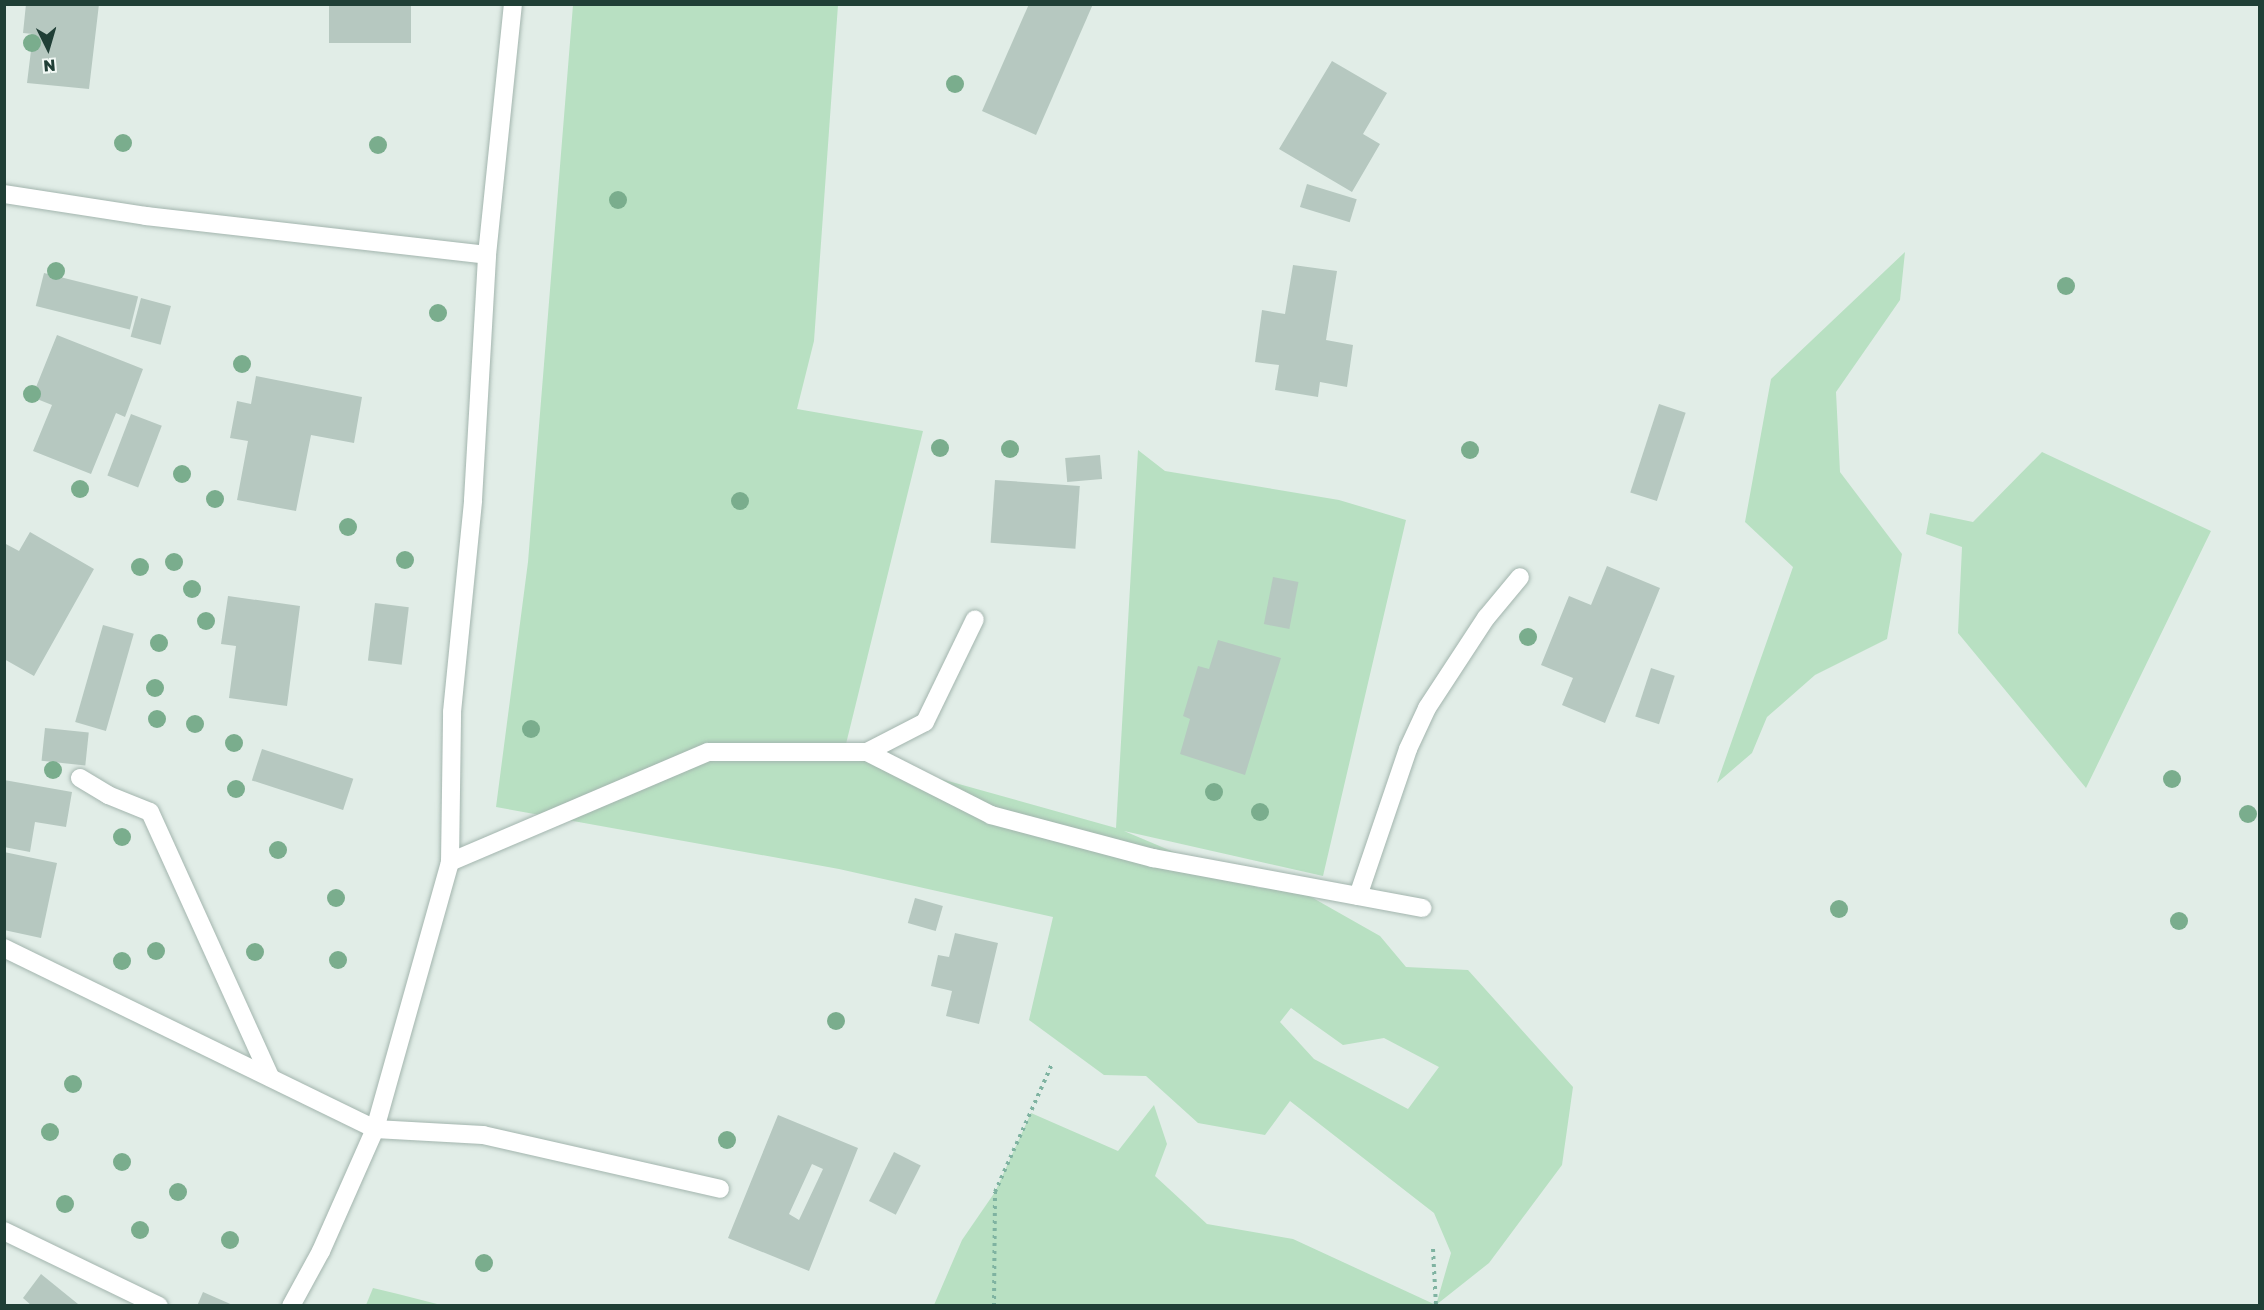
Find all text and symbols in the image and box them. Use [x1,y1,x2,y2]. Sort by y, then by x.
north arrow [18,18,78,78]
text: N [43,55,57,76]

